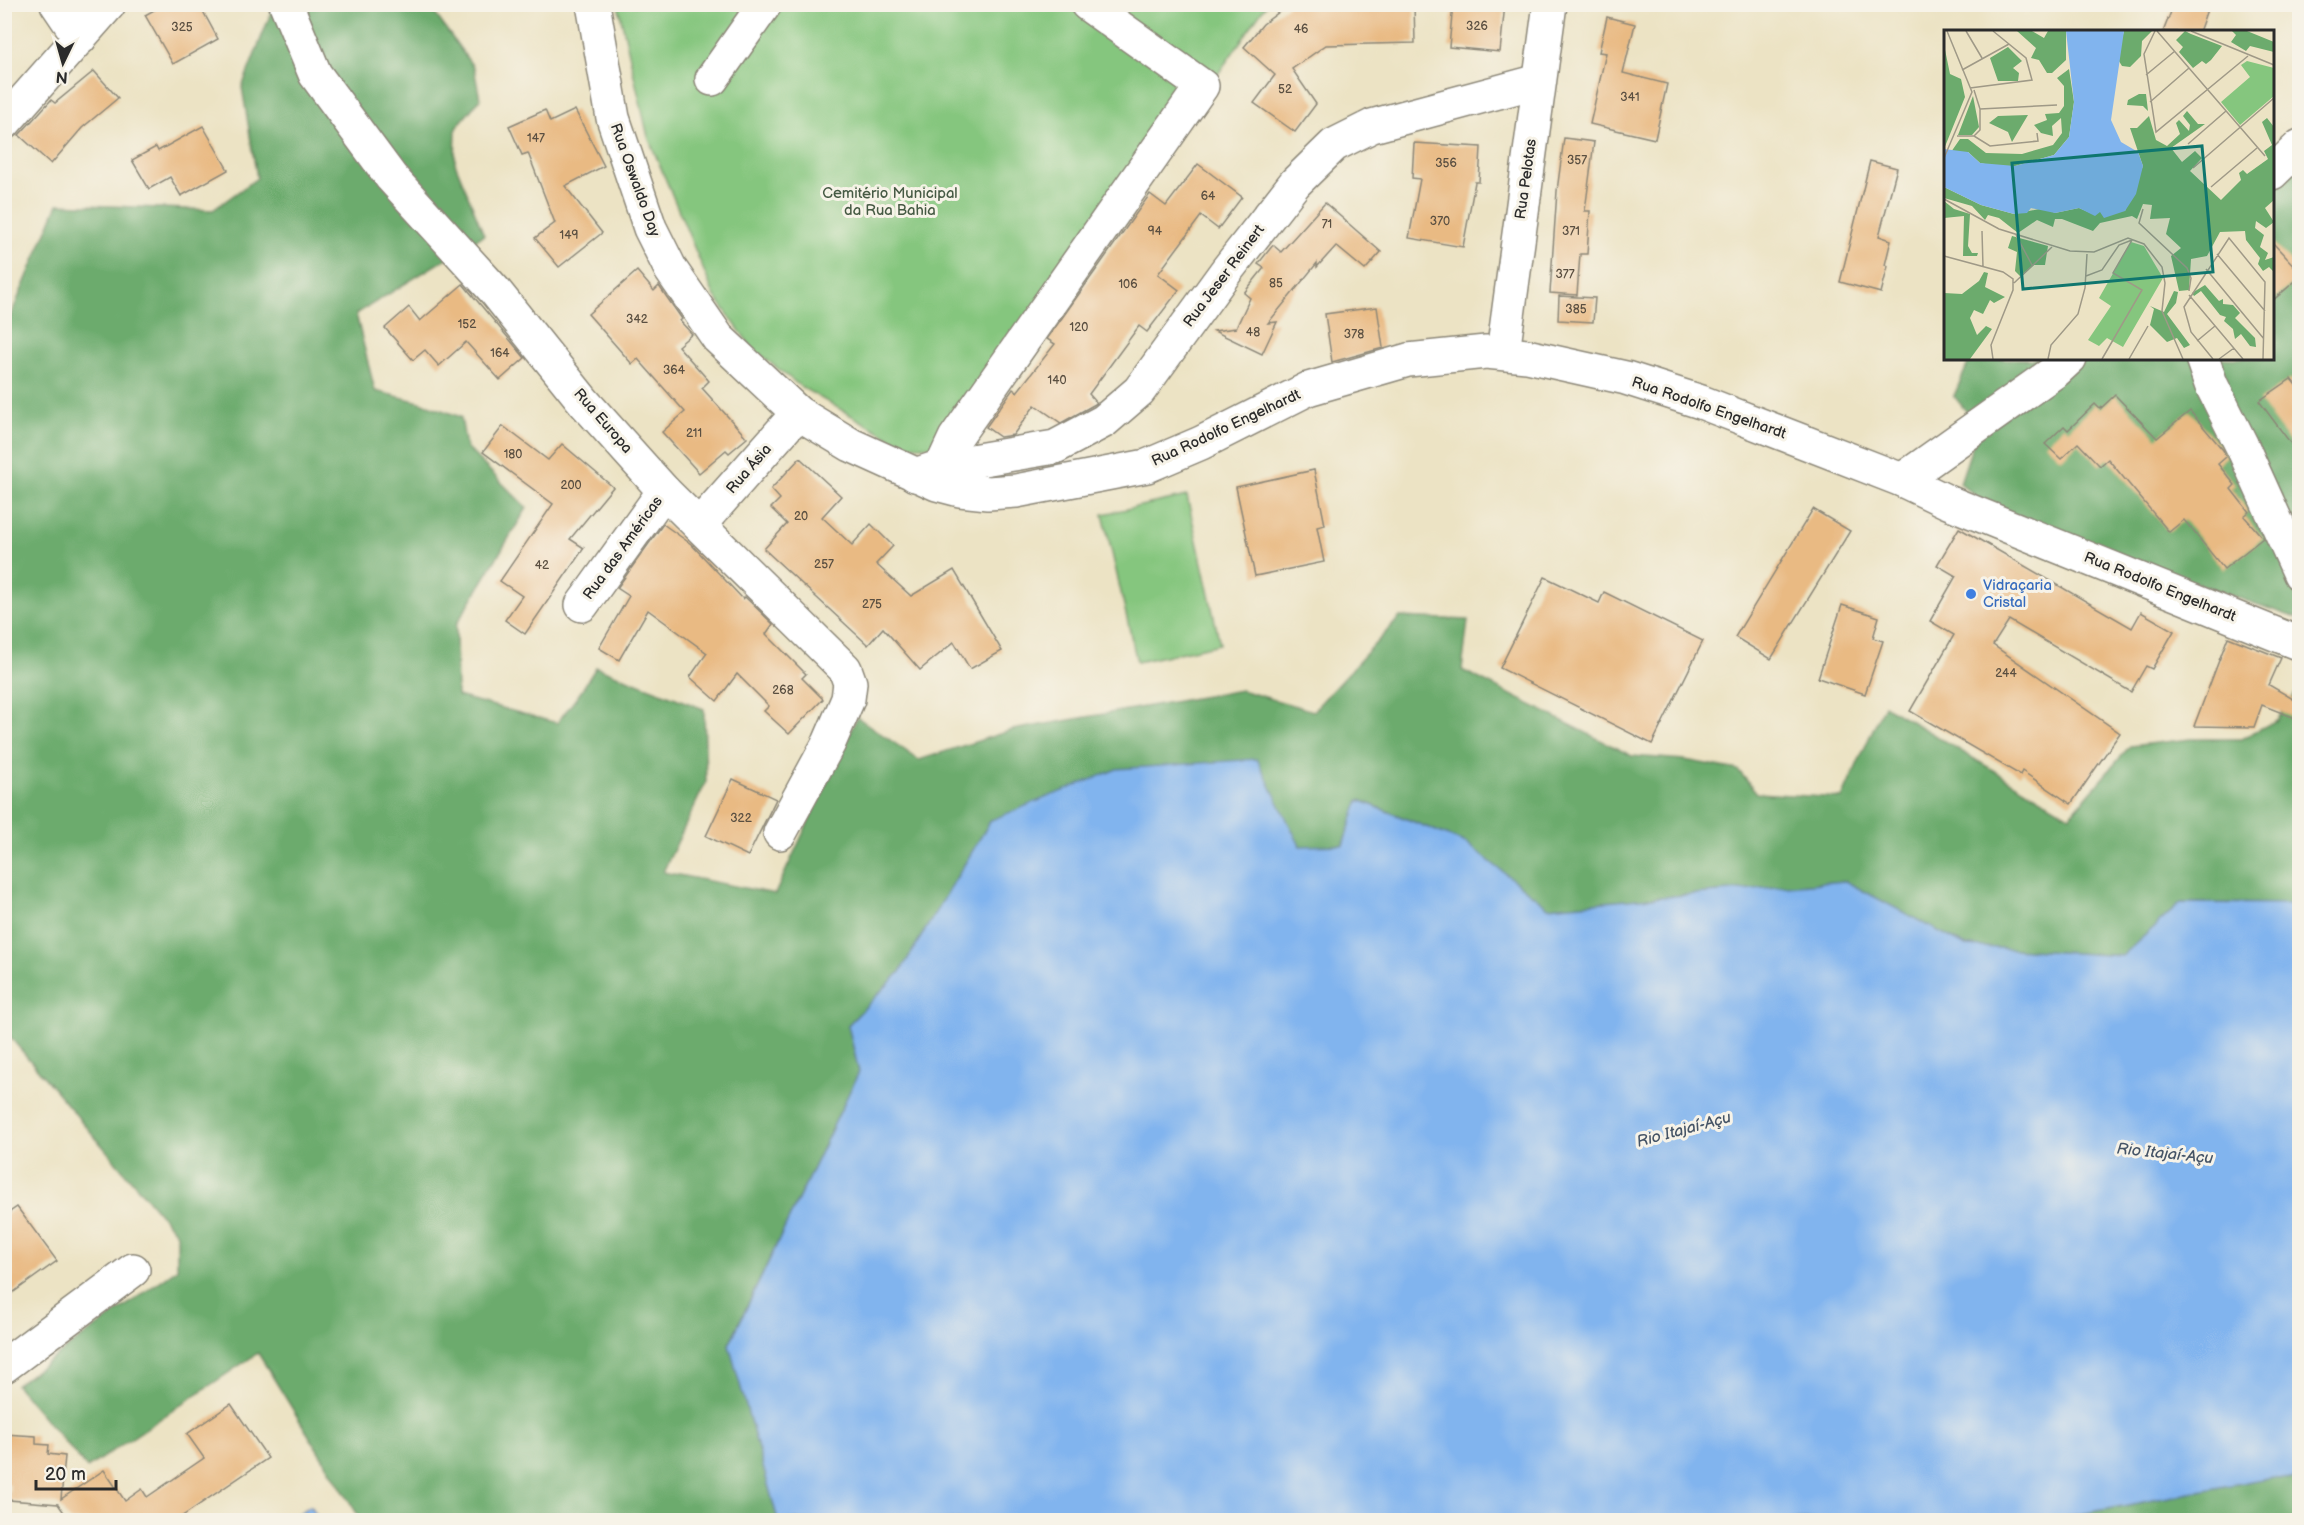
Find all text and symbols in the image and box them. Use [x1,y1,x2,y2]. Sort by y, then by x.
house number: 326 [1466,19,1488,34]
house number: 325 [171,20,193,35]
house number: 46 [1294,22,1308,37]
inset map [1944,30,2274,360]
north arrow [33,33,93,93]
text: N [55,66,69,86]
house number: 52 [1278,82,1292,97]
house number: 341 [1620,90,1640,105]
street label: Rua Oswaldo Day [606,121,664,239]
house number: 147 [527,131,545,146]
street label: Rua Pelotas [1511,137,1541,220]
house number: 357 [1567,153,1587,168]
house number: 356 [1435,156,1457,171]
park label: Cemitério Municipal da Rua Bahia [822,184,958,220]
house number: 64 [1201,189,1216,204]
house number: 370 [1430,214,1450,229]
house number: 71 [1322,217,1332,232]
street label: Rua Jeser Reinert [1179,221,1269,331]
house number: 94 [1148,224,1163,239]
house number: 371 [1562,224,1580,239]
house number: 149 [560,228,579,243]
house number: 377 [1555,267,1575,282]
house number: 85 [1269,276,1283,291]
house number: 106 [1118,277,1138,292]
house number: 385 [1565,302,1587,317]
house number: 342 [626,312,648,327]
house number: 152 [458,317,476,332]
house number: 120 [1070,320,1088,335]
house number: 48 [1246,325,1260,340]
house number: 378 [1344,327,1364,342]
house number: 164 [490,346,510,361]
house number: 364 [663,363,686,378]
house number: 140 [1047,373,1067,388]
street label: Rua Rodolfo Engelhardt [1629,373,1789,444]
street label: Rua Europa [570,384,636,458]
street label: Rua Rodolfo Engelhardt [1148,385,1304,471]
house number: 211 [686,426,702,441]
street label: Rua Ásia [722,440,776,498]
house number: 180 [504,447,522,462]
house number: 200 [560,478,582,493]
street label: Rua das Américas [579,492,667,604]
house number: 20 [794,509,808,524]
street label: Rua Rodolfo Engelhardt [2081,548,2239,626]
house number: 257 [814,557,834,572]
house number: 42 [535,558,549,573]
place label: Vidraçaria Cristal [1983,576,2052,612]
marker: Vidraçaria Cristal [1964,587,1978,601]
house number: 275 [862,597,882,612]
house number: 244 [1995,666,2017,681]
house number: 268 [772,683,794,698]
house number: 322 [730,811,752,826]
water label: Rio Itajaí-Açu [1635,1108,1733,1152]
water label: Rio Itajaí-Açu [2116,1139,2214,1169]
scale bar [36,1453,116,1491]
text: 20 m [45,1464,86,1485]

